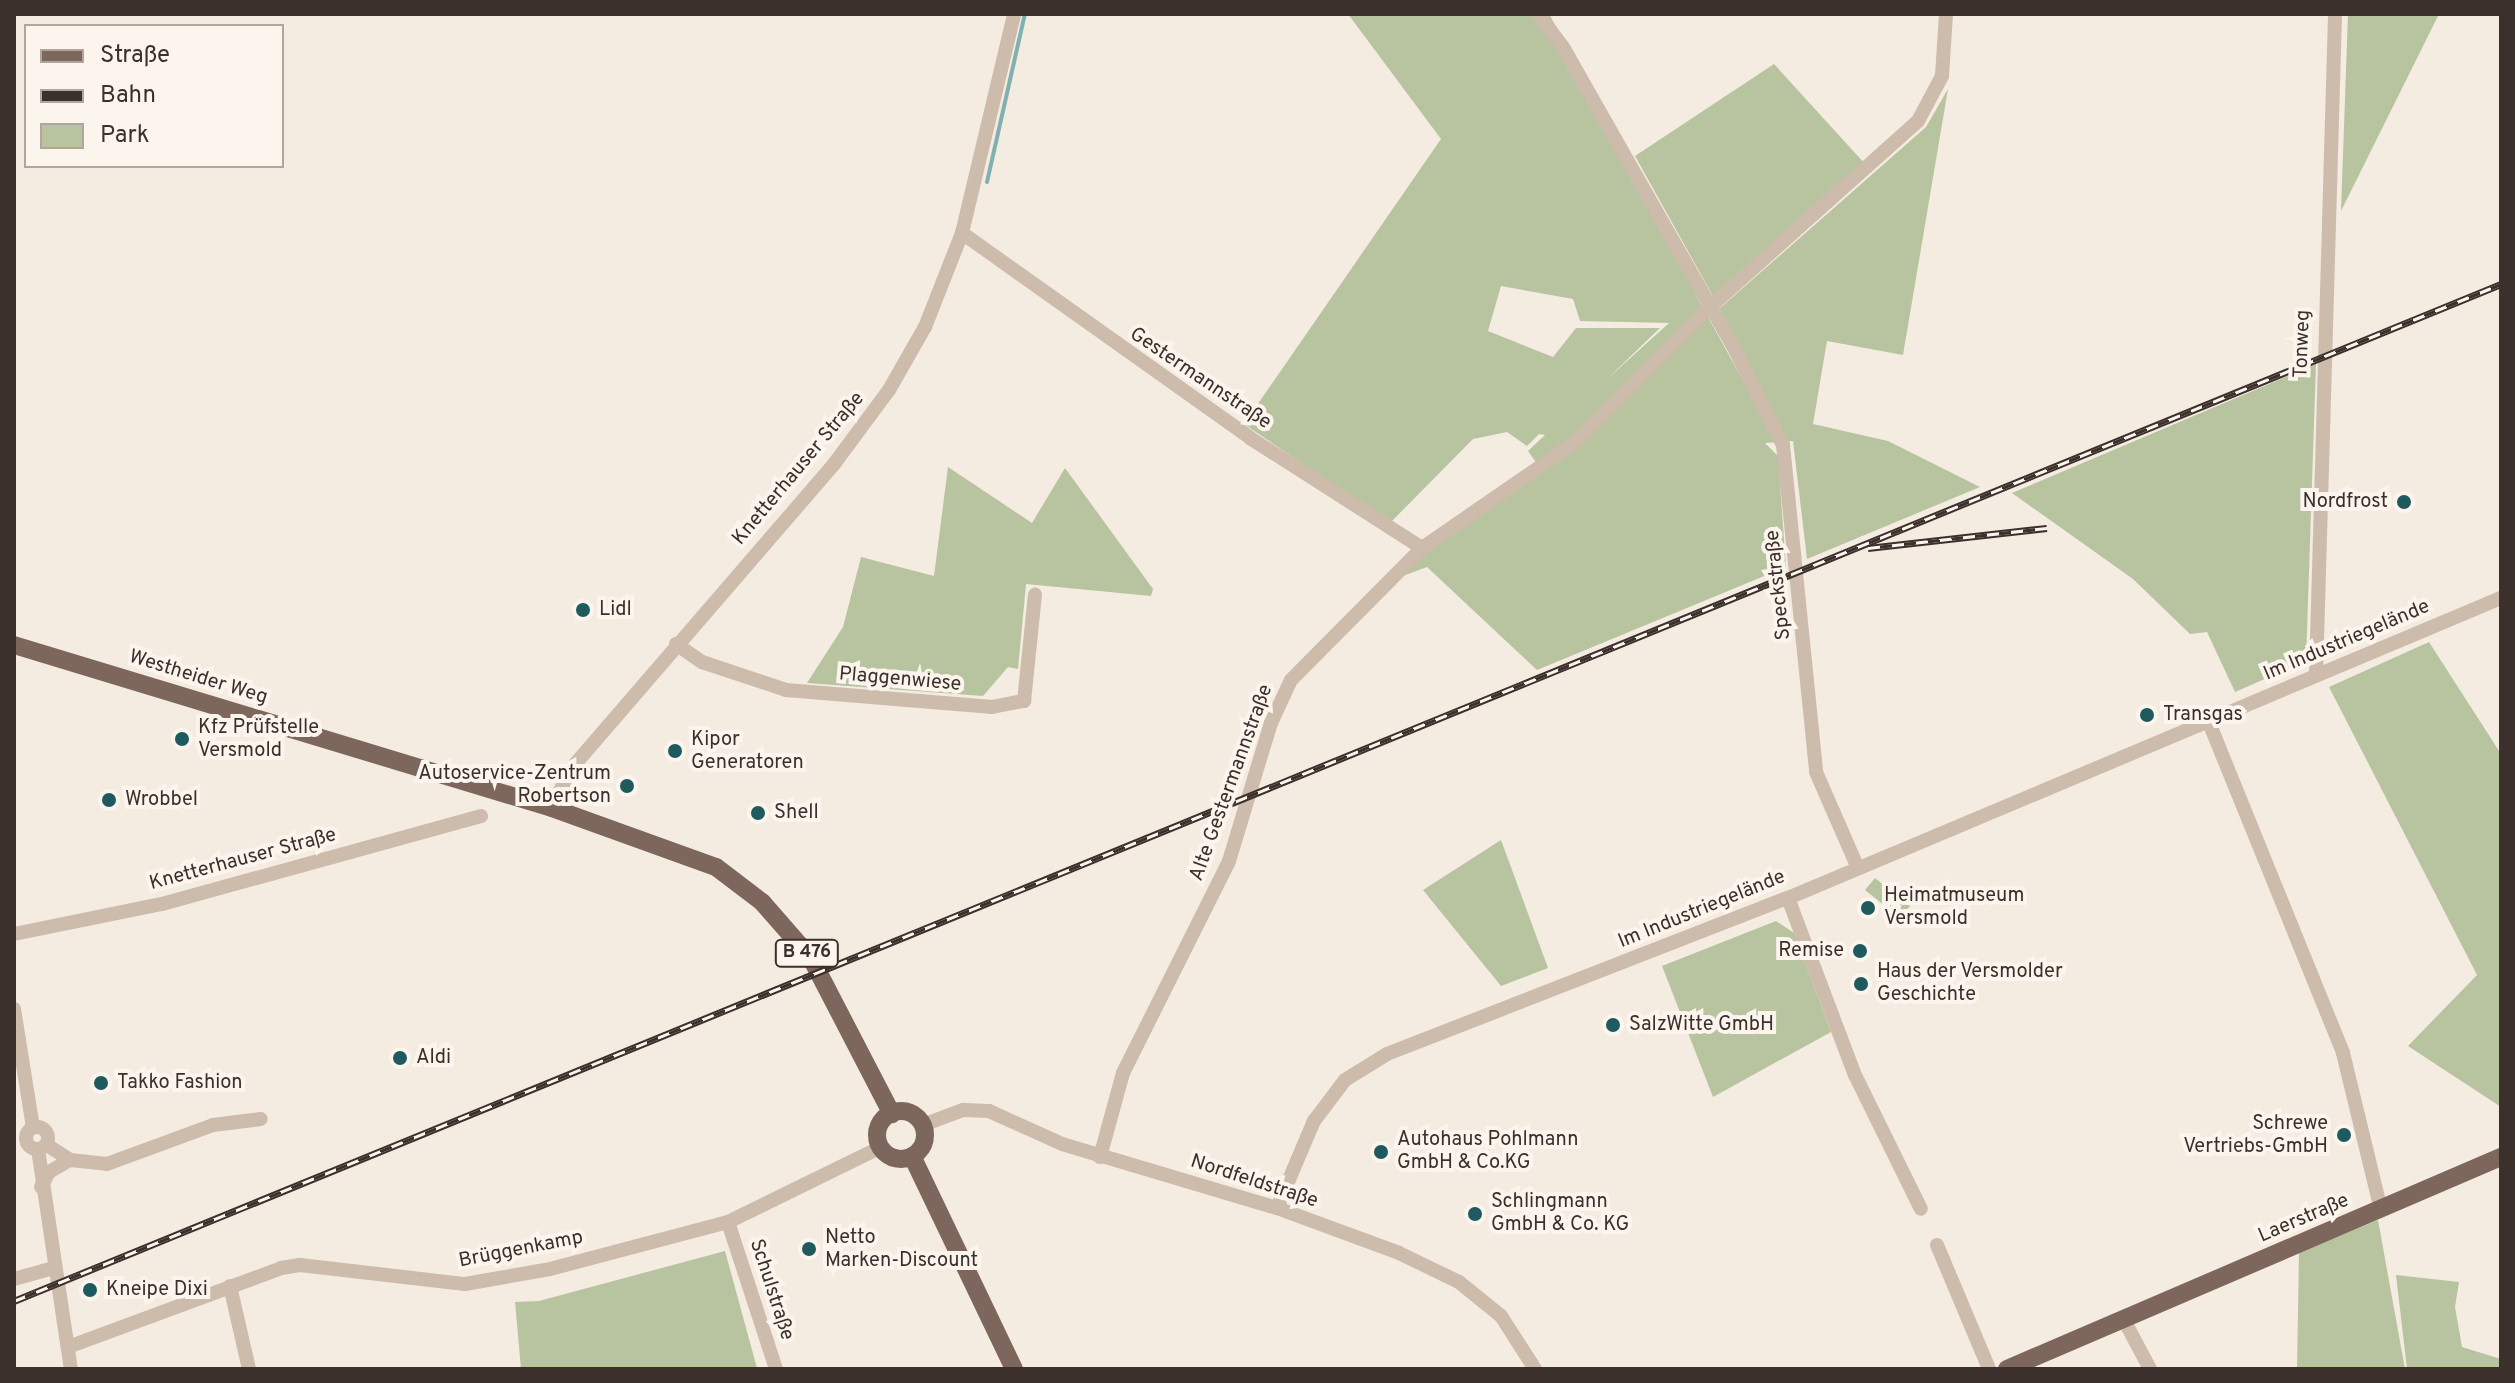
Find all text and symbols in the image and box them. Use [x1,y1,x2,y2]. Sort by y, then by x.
legend [24,24,284,168]
text: Straße [100,41,170,71]
text: Bahn [100,81,156,111]
text: Park [100,121,150,151]
street label: Tonweg [2290,309,2316,379]
street label: Gestermannstraße [1125,323,1275,435]
street label: Knetterhauser Straße [728,388,870,550]
place label: Nordfrost [2303,490,2388,514]
marker: Nordfrost [2395,493,2413,511]
street label: Speckstraße [1761,529,1797,641]
street label: Im Industriegelände [2260,595,2434,687]
place label: Lidl [599,598,632,622]
marker: Lidl [574,601,592,619]
street label: Westheider Weg [126,645,270,711]
street label: Plaggenwiese [838,663,962,697]
street label: Alte Gestermannstraße [1185,681,1279,885]
place label: Transgas [2163,703,2243,727]
marker: Transgas [2138,706,2156,724]
place label: Kfz Prüfstelle Versmold [198,716,319,763]
place label: Kipor Generatoren [691,728,804,775]
marker: Kfz Prüfstelle Versmold [173,730,191,748]
marker: Kipor Generatoren [666,742,684,760]
place label: Autoservice-Zentrum Robertson [418,762,611,809]
marker: Autoservice-Zentrum Robertson [618,777,636,795]
place label: Wrobbel [125,788,198,812]
marker: Wrobbel [100,791,118,809]
place label: Shell [774,801,819,825]
marker: Shell [749,804,767,822]
street label: Knetterhauser Straße [147,823,339,897]
street label: Im Industriegelände [1615,866,1789,954]
place label: Heimatmuseum Versmold [1884,884,2024,931]
marker: Heimatmuseum Versmold [1859,899,1877,917]
road number: B 476 [773,939,841,967]
place label: Remise [1778,939,1844,963]
marker: Remise [1851,942,1869,960]
place label: Haus der Versmolder Geschichte [1877,960,2064,1007]
marker: Haus der Versmolder Geschichte [1852,975,1870,993]
place label: SalzWitte GmbH [1629,1013,1774,1037]
marker: SalzWitte GmbH [1604,1016,1622,1034]
place label: Aldi [416,1046,451,1070]
marker: Aldi [391,1049,409,1067]
place label: Takko Fashion [117,1071,243,1095]
marker: Takko Fashion [92,1074,110,1092]
place label: Schrewe Vertriebs-GmbH [2183,1112,2328,1159]
marker: Schrewe Vertriebs-GmbH [2335,1126,2353,1144]
place label: Autohaus Pohlmann GmbH & Co.KG [1397,1128,1578,1175]
marker: Autohaus Pohlmann GmbH & Co.KG [1372,1143,1390,1161]
street label: Nordfeldstraße [1187,1150,1321,1214]
street label: Laerstraße [2255,1189,2353,1249]
place label: Schlingmann GmbH & Co. KG [1491,1190,1629,1237]
marker: Schlingmann GmbH & Co. KG [1466,1205,1484,1223]
street label: Brüggenkamp [457,1226,585,1274]
place label: Netto Marken-Discount [825,1226,978,1273]
street label: Schulstraße [743,1236,799,1344]
marker: Netto Marken-Discount [800,1240,818,1258]
place label: Kneipe Dixi [106,1278,208,1302]
marker: Kneipe Dixi [81,1281,99,1299]

